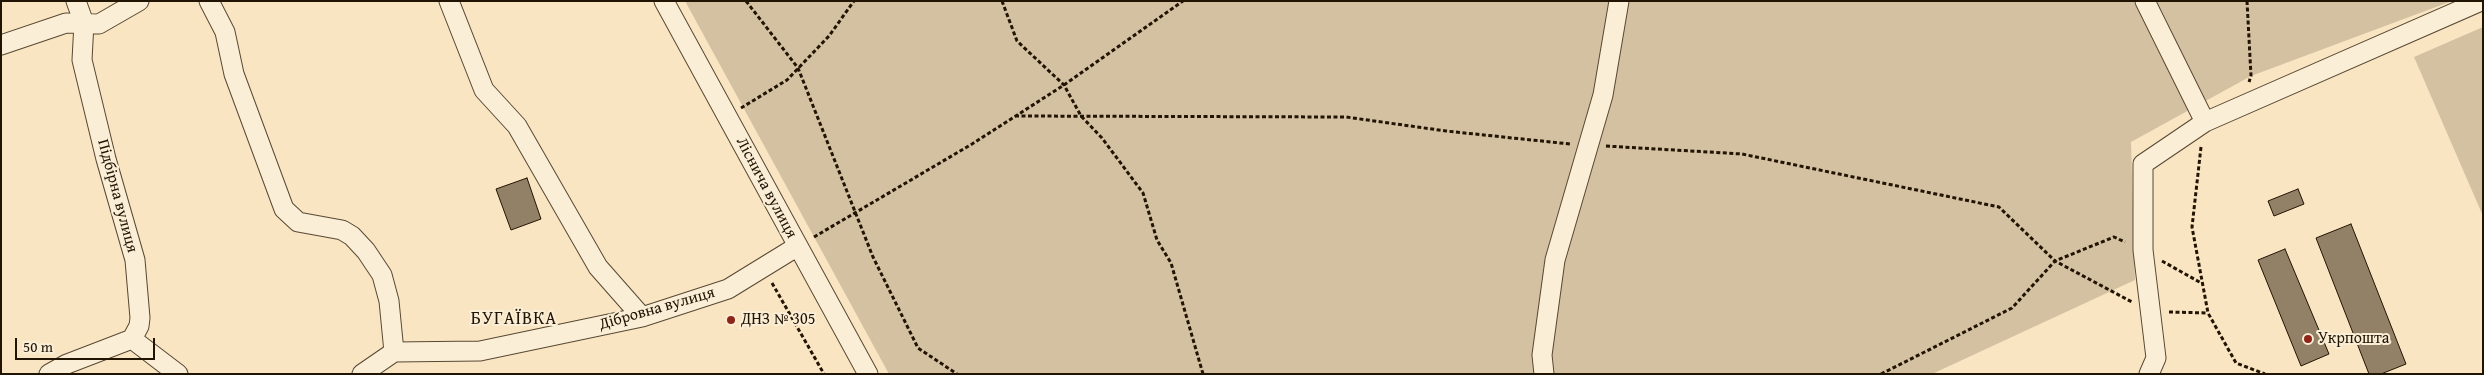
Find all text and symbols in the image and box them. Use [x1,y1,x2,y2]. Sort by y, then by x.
street label: Ліснича вулиця [731,134,801,242]
street label: Підбірна вулиця [93,137,141,255]
street label: Дібровна вулиця [597,283,717,335]
district label: БУГАЇВКА [470,308,558,330]
place label: ДНЗ № 305 [741,310,815,330]
marker: ДНЗ № 305 [725,314,737,326]
scale bar [18,328,158,360]
place label: Укрпошта [2318,329,2389,349]
marker: Укрпошта [2302,333,2314,345]
text: 50 m [23,336,53,357]

